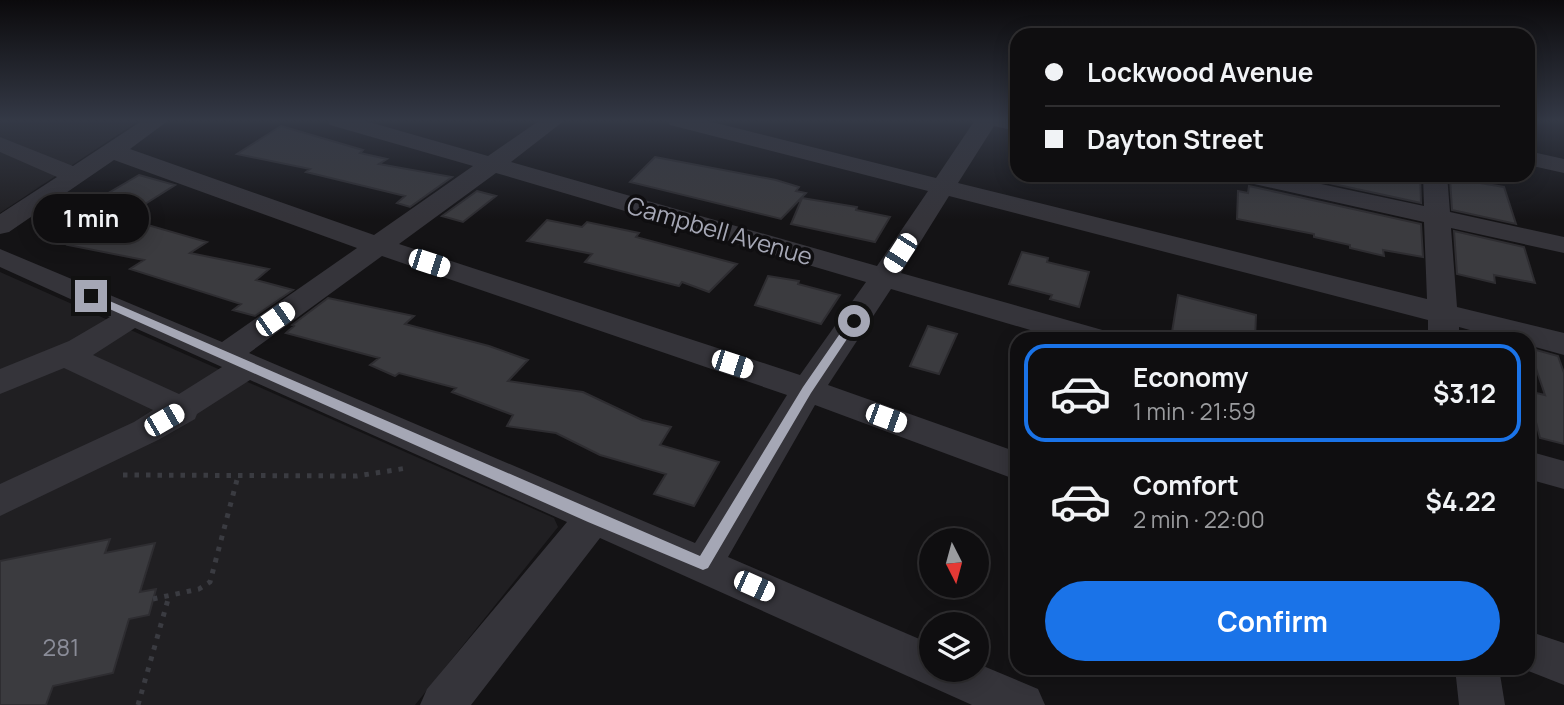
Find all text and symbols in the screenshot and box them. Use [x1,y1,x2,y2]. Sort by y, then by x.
text: Lockwood Avenue [1087,54,1313,90]
text: Dayton Street [1087,121,1264,157]
street label: Campbell Avenue [623,188,817,272]
callout: 1 min [33,194,149,244]
text: 1 min [63,202,119,234]
car [880,230,921,276]
car [406,247,453,279]
route end [75,280,107,312]
car [252,298,299,340]
route start [838,305,870,337]
car [709,348,756,380]
text: Economy [1133,359,1248,395]
icon: car [1049,362,1112,425]
text: $3.12 [1433,375,1496,411]
text: 1 min · 21:59 [1133,395,1256,427]
car [141,400,188,440]
car [863,401,910,435]
text: Comfort [1133,467,1239,503]
icon: car [1049,470,1112,533]
text: $4.22 [1426,483,1496,519]
text: 2 min · 22:00 [1133,503,1265,535]
north arrow [919,528,989,598]
map controls [919,528,989,682]
car [731,568,778,604]
button: Confirm [1045,581,1500,661]
button: layers [919,612,989,682]
house number: 281 [43,630,79,663]

